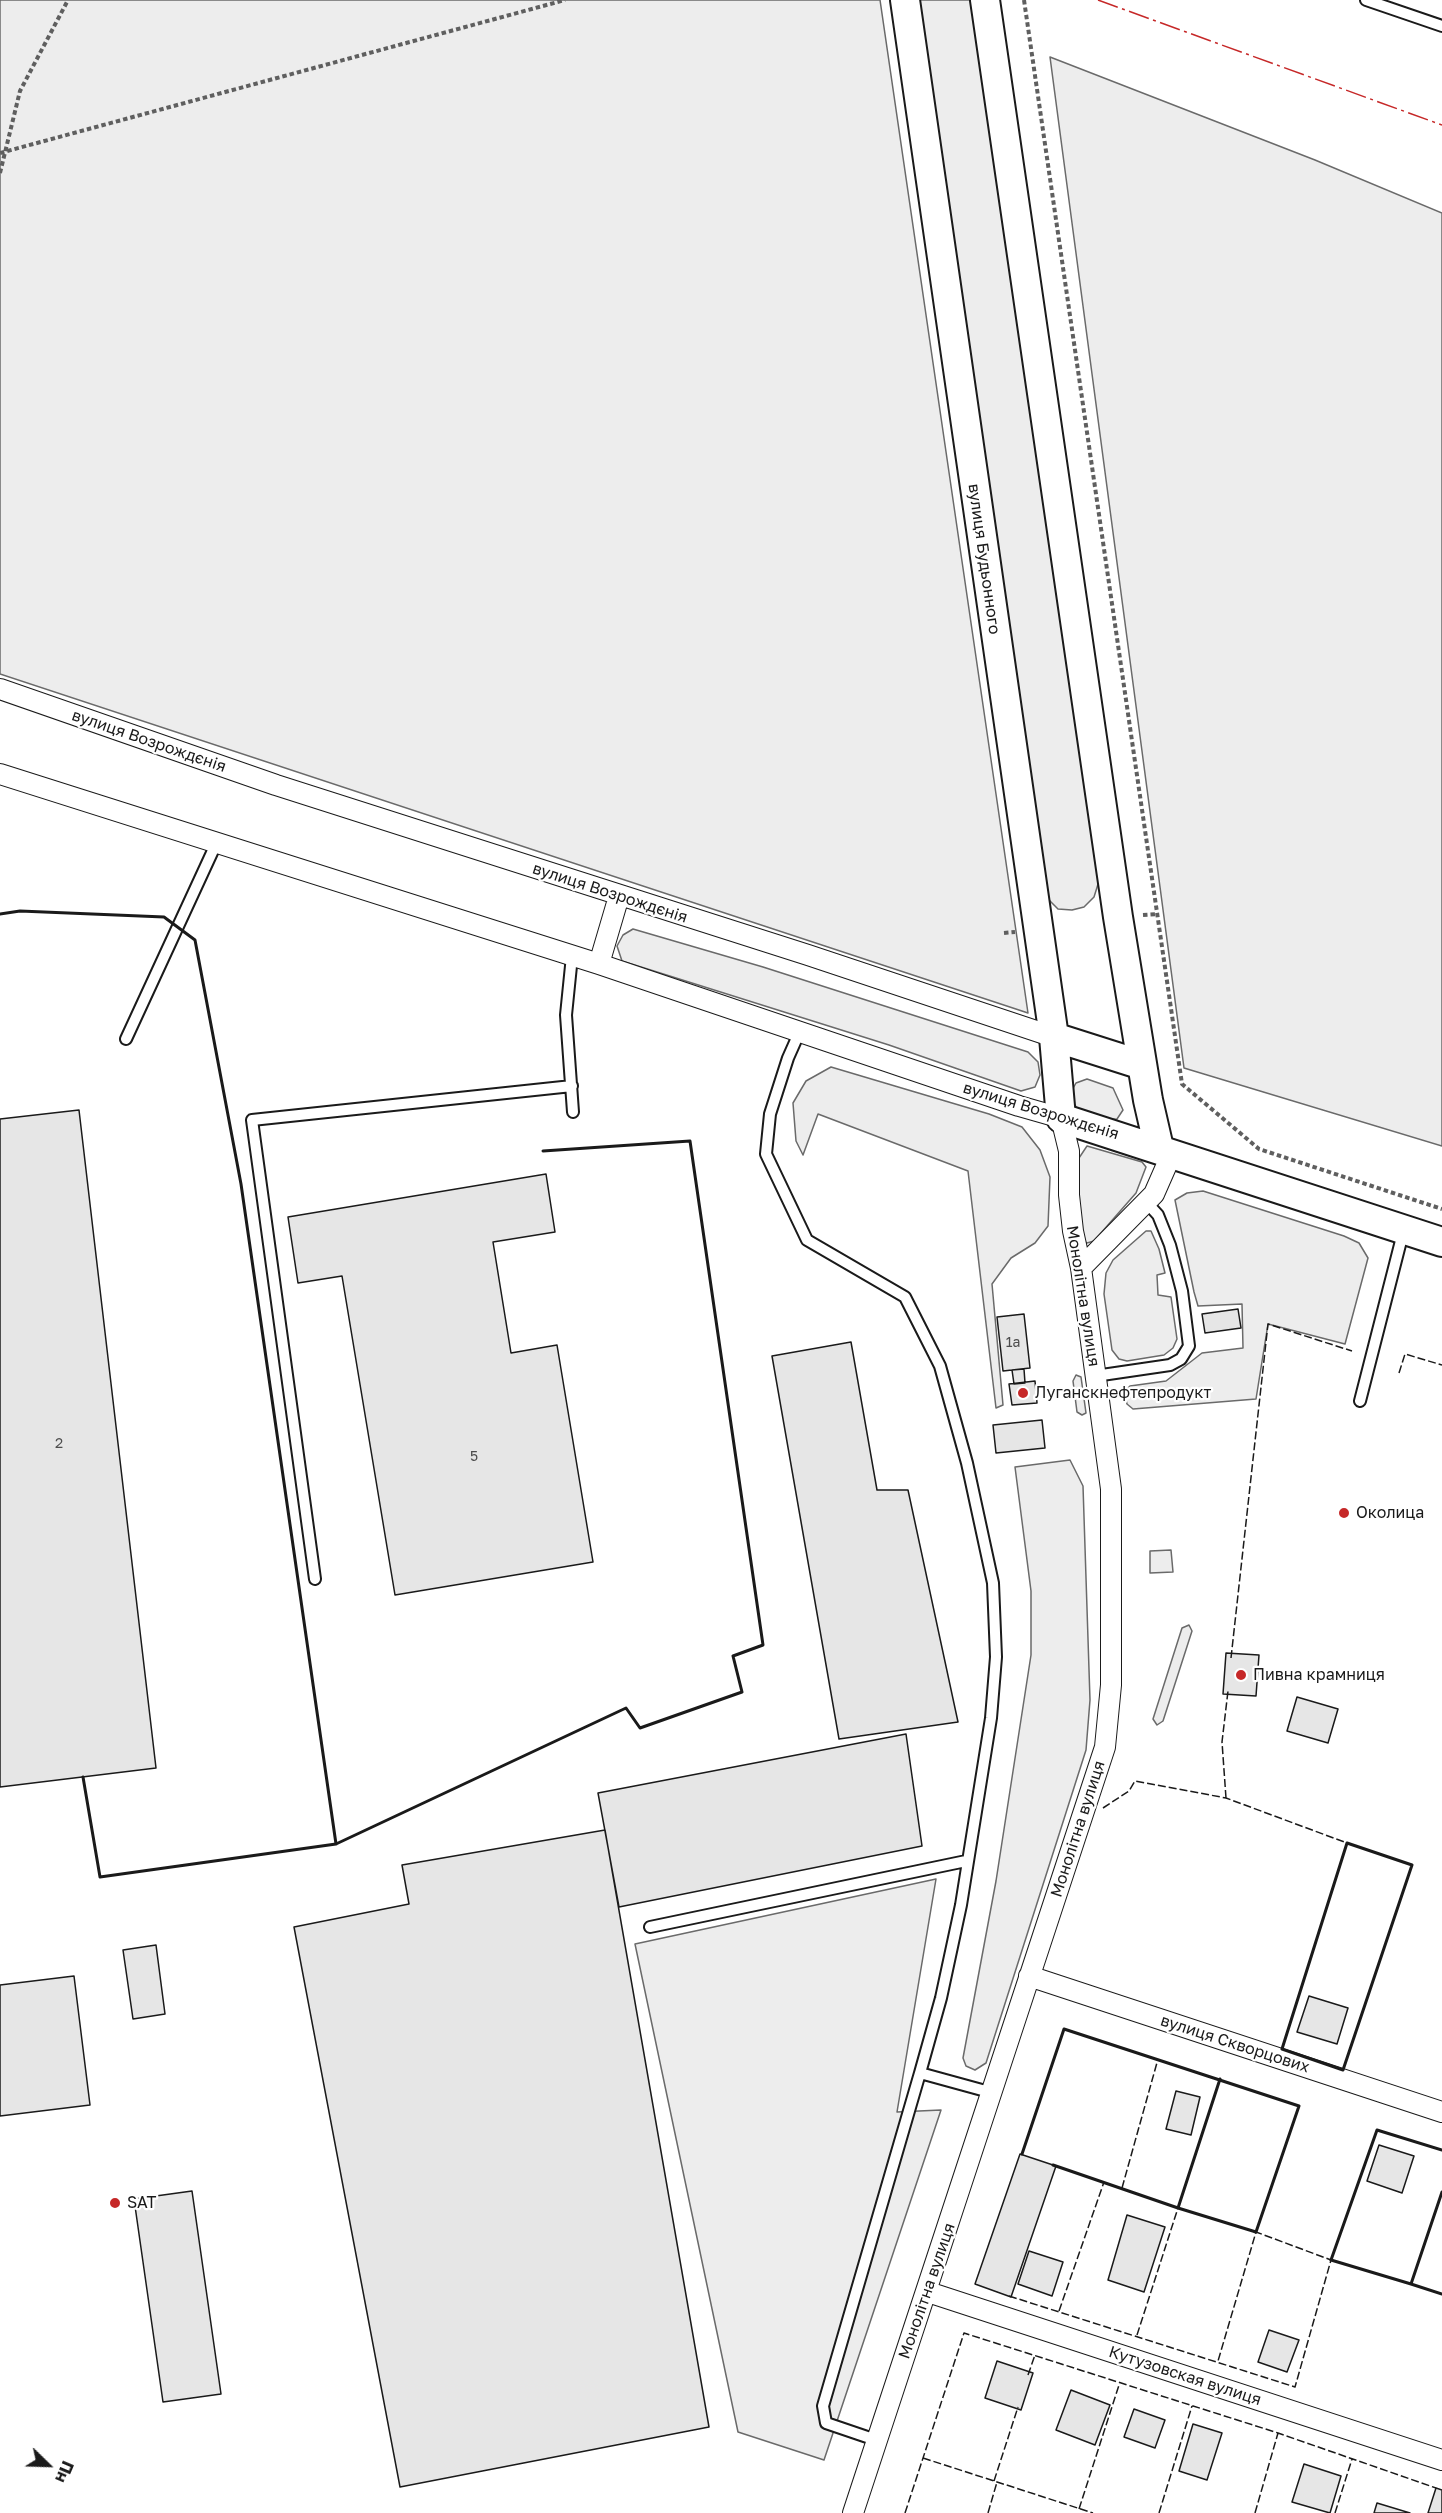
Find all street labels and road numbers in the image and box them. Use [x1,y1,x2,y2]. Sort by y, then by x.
street label: вулиця Будьонного [964,482,1004,636]
street label: вулиця Возрождєнія [69,706,229,776]
street label: вулиця Возрождєнія [530,859,690,927]
street label: вулиця Возрождєнія [961,1078,1121,1144]
street label: Монолітна вулиця [1062,1224,1104,1368]
street label: Монолітна вулиця [1047,1758,1109,1900]
street label: вулиця Скворцових [1158,2011,1312,2077]
street label: Монолітна вулиця [895,2220,959,2362]
street label: Кутузовская вулиця [1106,2342,1264,2410]

